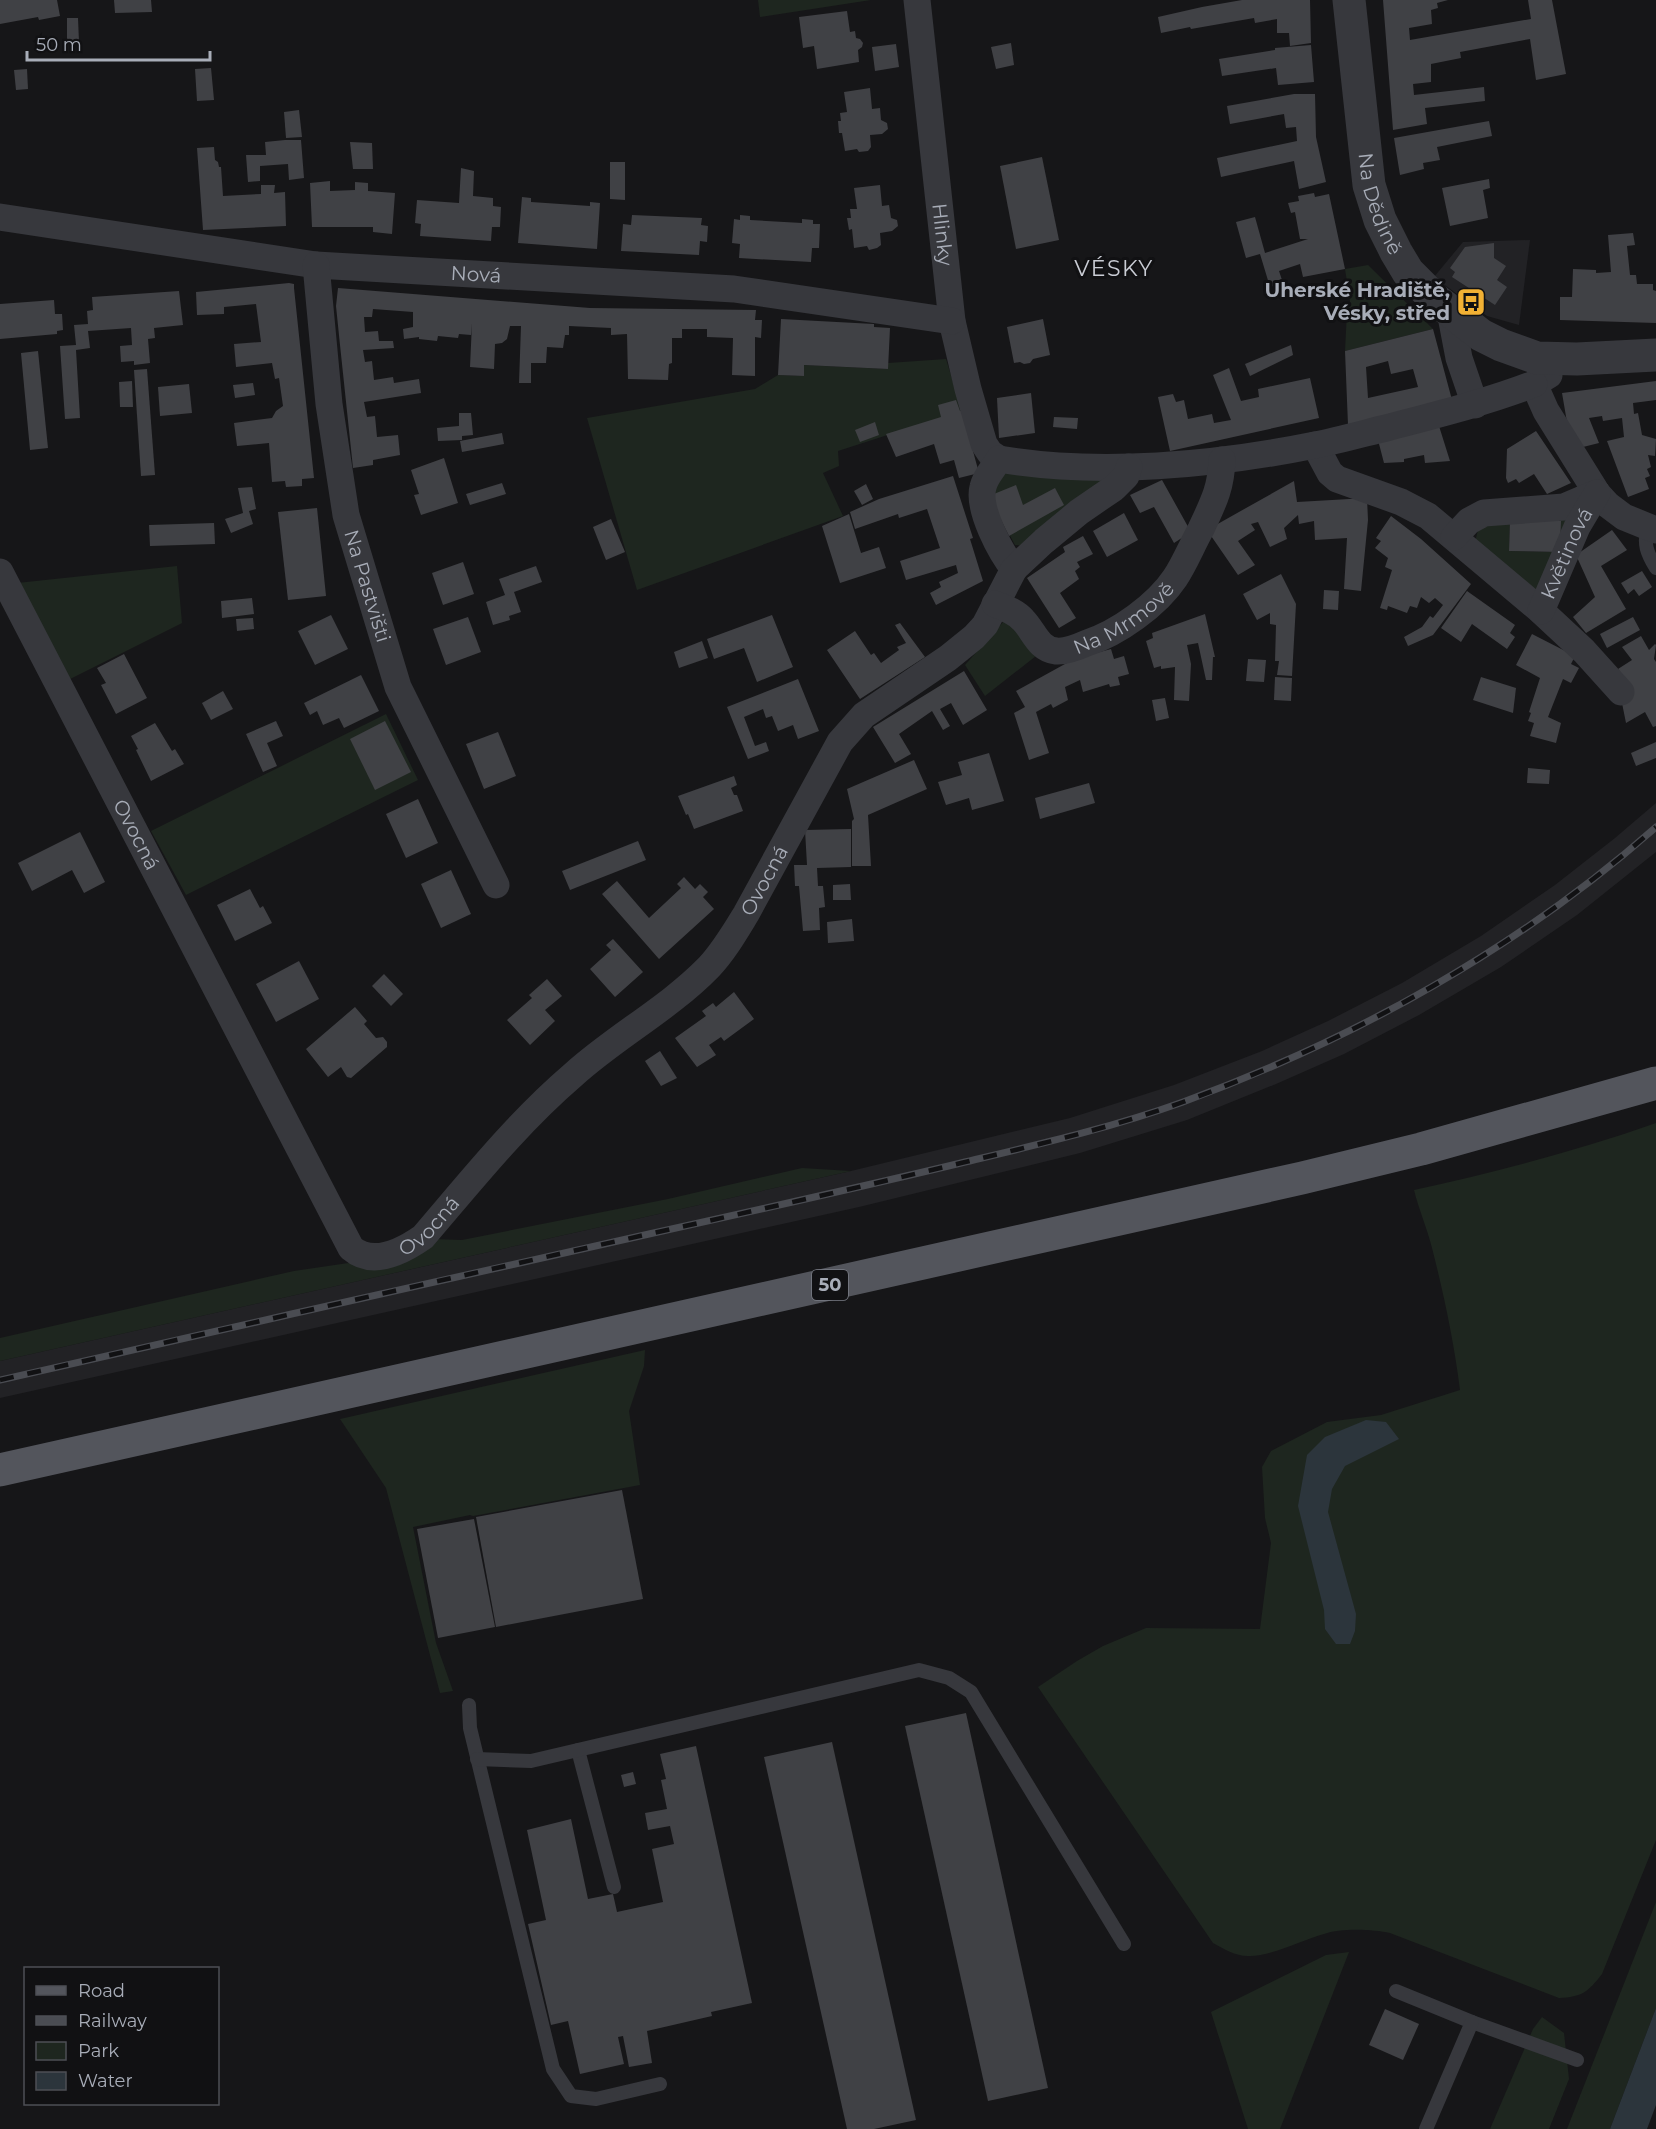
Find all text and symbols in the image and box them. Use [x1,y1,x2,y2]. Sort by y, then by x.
scale bar [27,24,210,62]
text: 50 m [36,34,82,56]
street label: Na Dědině [1354,152,1408,259]
street label: Hlinky [927,202,958,267]
district label: VÉSKY [1074,255,1154,282]
street label: Nová [450,261,502,288]
place label: Uherské Hradiště, Vésky, střed [1264,278,1450,325]
bus stop icon: Uherské Hradiště, Vésky, střed [1455,286,1487,318]
street label: Květinová [1536,503,1598,603]
street label: Na Pastvišti [339,527,396,645]
street label: Na Mrmově [1070,577,1179,659]
street label: Ovocná [108,795,165,874]
street label: Ovocná [735,841,793,920]
street label: Ovocná [394,1191,464,1261]
road number: 50 [812,1270,848,1300]
legend [24,1967,219,2105]
text: Road [78,1980,125,2002]
text: Railway [78,2010,147,2032]
text: Park [78,2040,119,2062]
text: Water [78,2070,133,2092]

